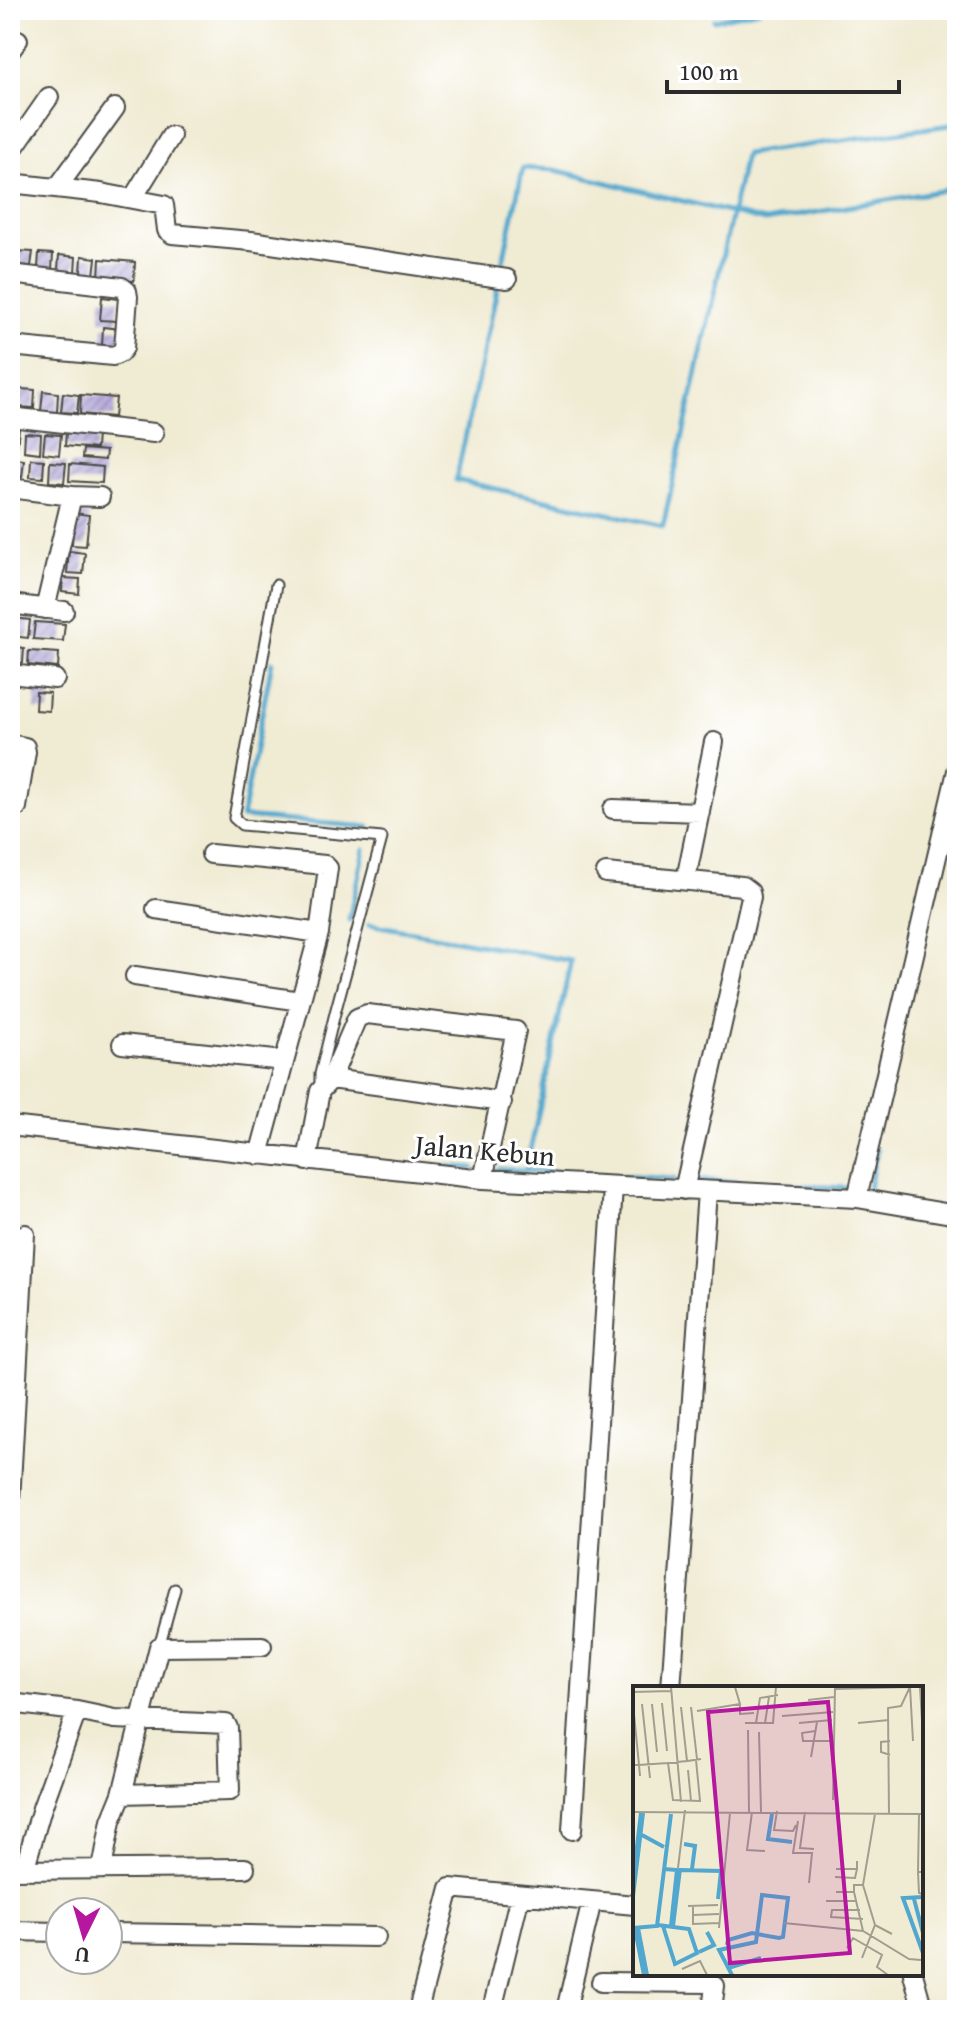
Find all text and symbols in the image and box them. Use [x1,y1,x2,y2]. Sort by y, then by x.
scale bar [667,44,899,94]
text: 100 m [679,54,739,89]
street label: Jalan Kebun [410,1123,557,1176]
inset map [633,1686,923,1976]
north arrow [44,1896,124,1976]
text: U [73,1939,91,1973]

